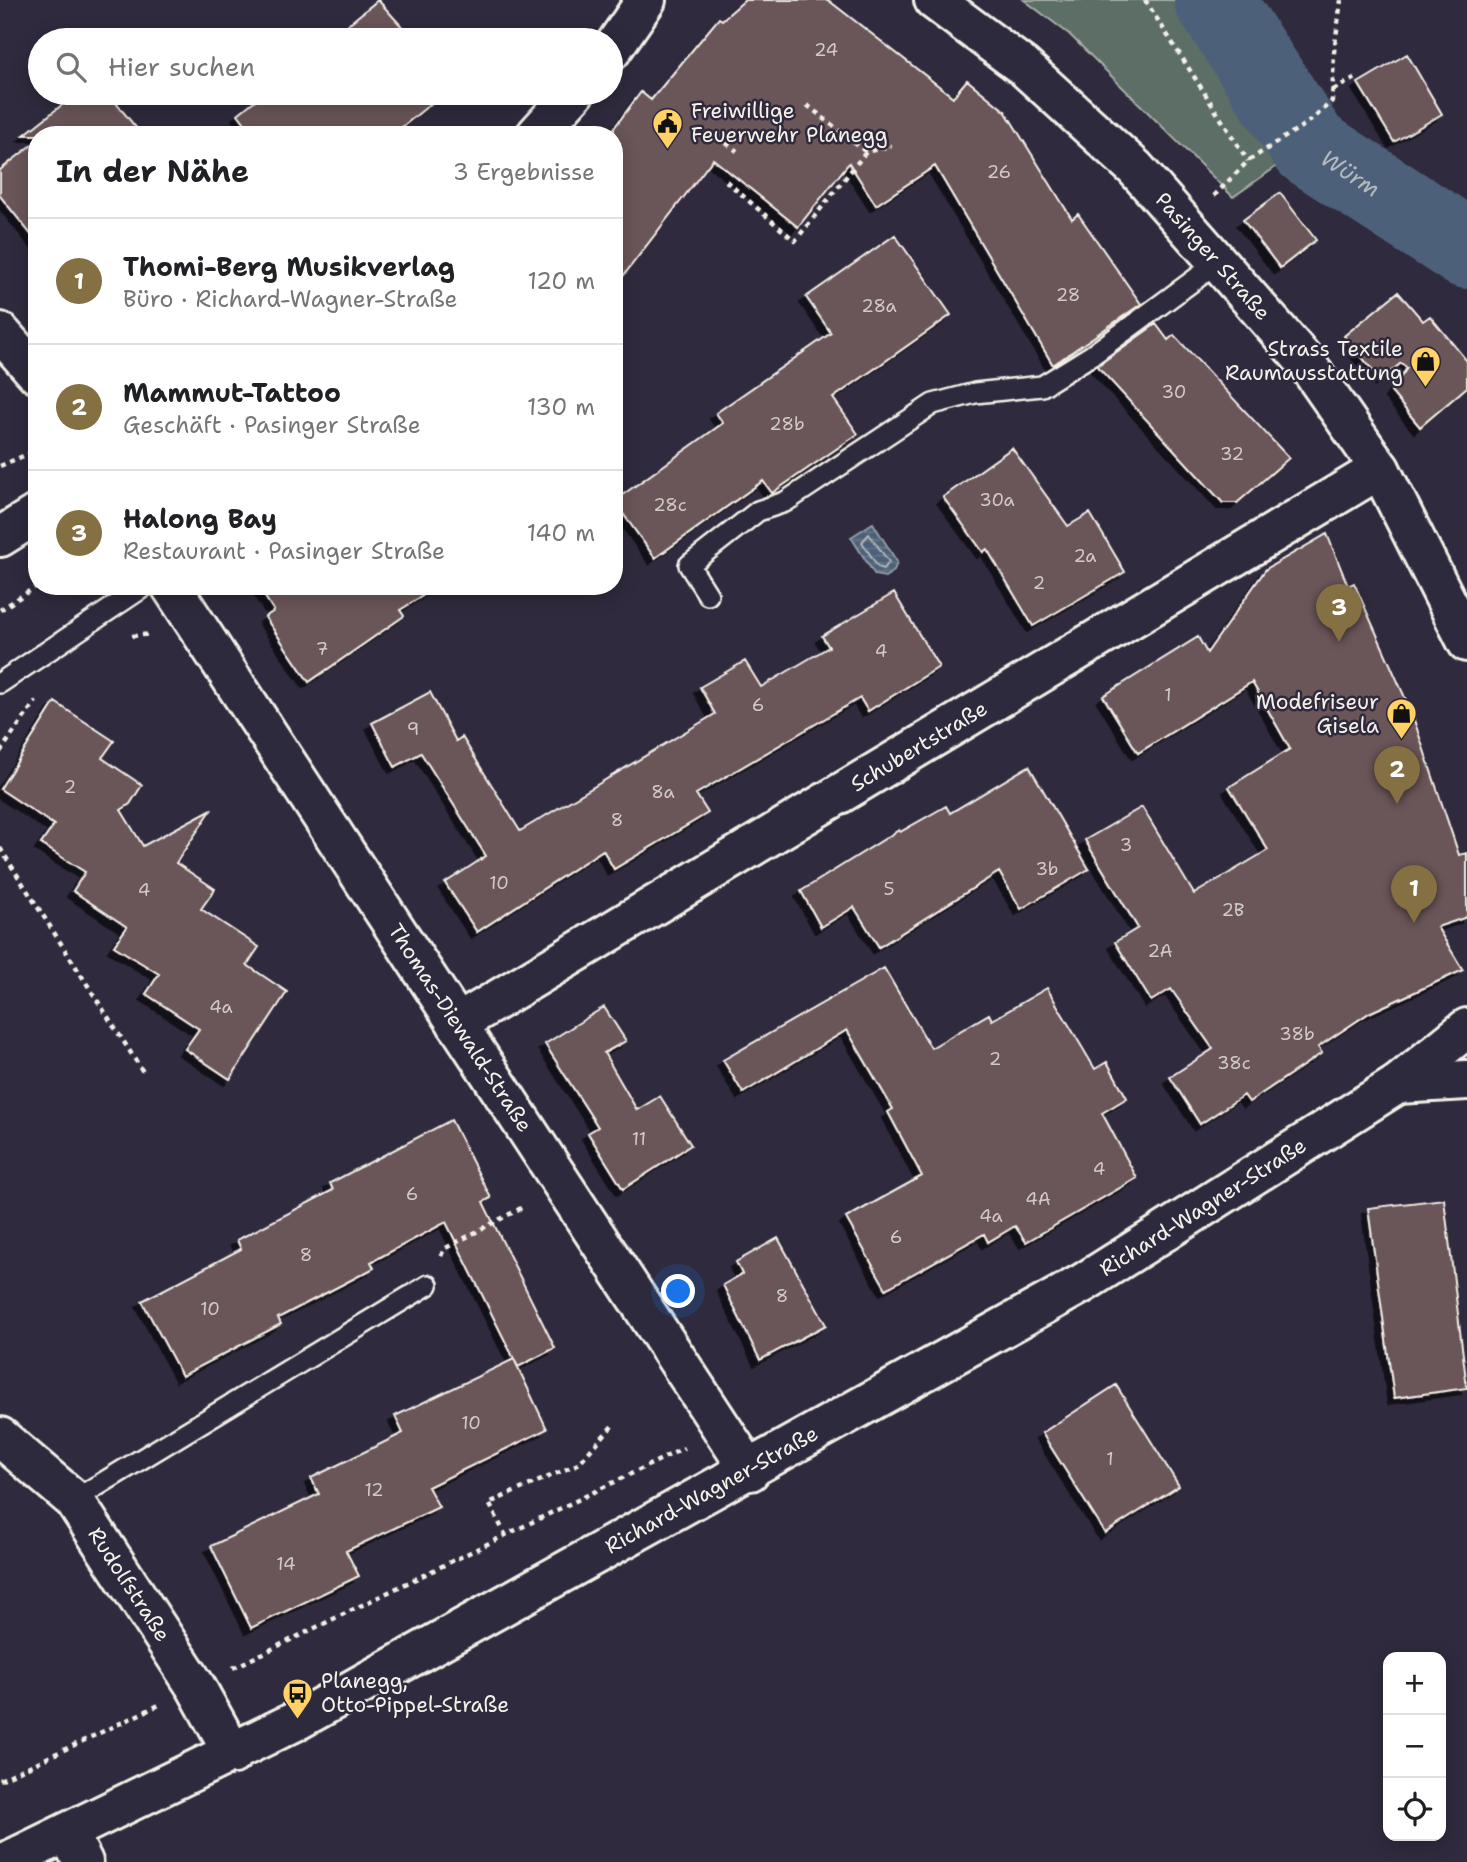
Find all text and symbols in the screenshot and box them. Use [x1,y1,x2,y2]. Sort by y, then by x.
search box [28,28,623,105]
house number: 24 [814,38,838,62]
icon: search [52,48,90,86]
text: Hier suchen [108,49,255,84]
place label: Freiwillige Feuerwehr Planegg [691,97,888,149]
public building icon: Freiwillige Feuerwehr Planegg [651,106,685,150]
water label: Würm [1315,143,1386,204]
text: In der Nähe [56,151,249,192]
text: 3 Ergebnisse [453,157,595,187]
house number: 26 [987,160,1011,184]
street label: Pasinger Straße [1149,186,1277,326]
text: Thomi-Berg Musikverlag [123,249,455,284]
text: 1 [74,266,84,296]
text: 120 m [527,266,595,296]
house number: 28 [1056,283,1080,307]
text: Büro · Richard-Wagner-Straße [123,284,458,314]
house number: 28a [861,294,897,318]
place label: Strass Textile Raumausstattung [1225,335,1403,387]
shop icon: Strass Textile Raumausstattung [1409,344,1443,388]
text: Mammut-Tattoo [123,375,341,410]
house number: 30 [1162,380,1186,404]
text: 2 [71,392,87,422]
text: 130 m [527,392,595,422]
text: Geschäft · Pasinger Straße [123,410,421,440]
house number: 28b [769,412,805,436]
house number: 32 [1220,442,1244,466]
house number: 30a [979,488,1015,512]
house number: 28c [653,493,687,517]
text: Halong Bay [123,501,277,536]
text: 3 [71,518,87,548]
text: 140 m [527,518,595,548]
text: Restaurant · Pasinger Straße [123,536,445,566]
house number: 2a [1073,544,1097,568]
house number: 2 [1033,571,1045,595]
pin: 3 [1316,584,1362,642]
house number: 7 [316,637,328,661]
house number: 4 [875,639,887,663]
house number: 1 [1164,683,1172,707]
place label: Modefriseur Gisela [1256,688,1379,740]
house number: 6 [752,693,764,717]
street label: Schubertstraße [845,694,992,798]
shop icon: Modefriseur Gisela [1385,697,1419,741]
house number: 9 [407,717,419,741]
pin: 2 [1374,746,1420,804]
house number: 2 [64,775,76,799]
house number: 8a [651,780,675,804]
house number: 8 [611,808,623,832]
house number: 3 [1120,833,1132,857]
house number: 3b [1036,857,1058,881]
pin: 1 [1391,865,1437,923]
house number: 10 [489,871,509,895]
house number: 5 [883,877,895,901]
house number: 4 [138,878,150,902]
house number: 2B [1222,898,1244,922]
street label: Thomas-Diewald-Straße [382,918,538,1137]
house number: 2A [1148,939,1172,963]
house number: 4a [209,995,233,1019]
house number: 38b [1279,1022,1315,1046]
house number: 2 [989,1047,1001,1071]
house number: 38c [1217,1051,1251,1075]
house number: 11 [632,1127,646,1151]
street label: Richard-Wagner-Straße [1094,1131,1312,1283]
house number: 4 [1093,1157,1105,1181]
house number: 6 [406,1182,418,1206]
house number: 4A [1025,1187,1051,1211]
house number: 4a [979,1204,1003,1228]
house number: 6 [890,1225,902,1249]
house number: 8 [300,1243,312,1267]
your location [661,1274,695,1308]
house number: 8 [776,1284,788,1308]
house number: 10 [200,1297,220,1321]
house number: 10 [461,1411,481,1435]
street label: Richard-Wagner-Straße [600,1419,823,1560]
house number: 1 [1106,1447,1114,1471]
house number: 12 [364,1478,384,1502]
street label: Rudolfstraße [82,1522,177,1647]
house number: 14 [276,1552,296,1576]
map controls [1383,1652,1446,1841]
button: + [1383,1652,1446,1715]
place label: Planegg, Otto-Pippel-Straße [321,1667,509,1719]
bus stop icon: Planegg, Otto-Pippel-Straße [281,1676,315,1720]
button: − [1383,1715,1446,1778]
button: locate [1383,1778,1446,1841]

